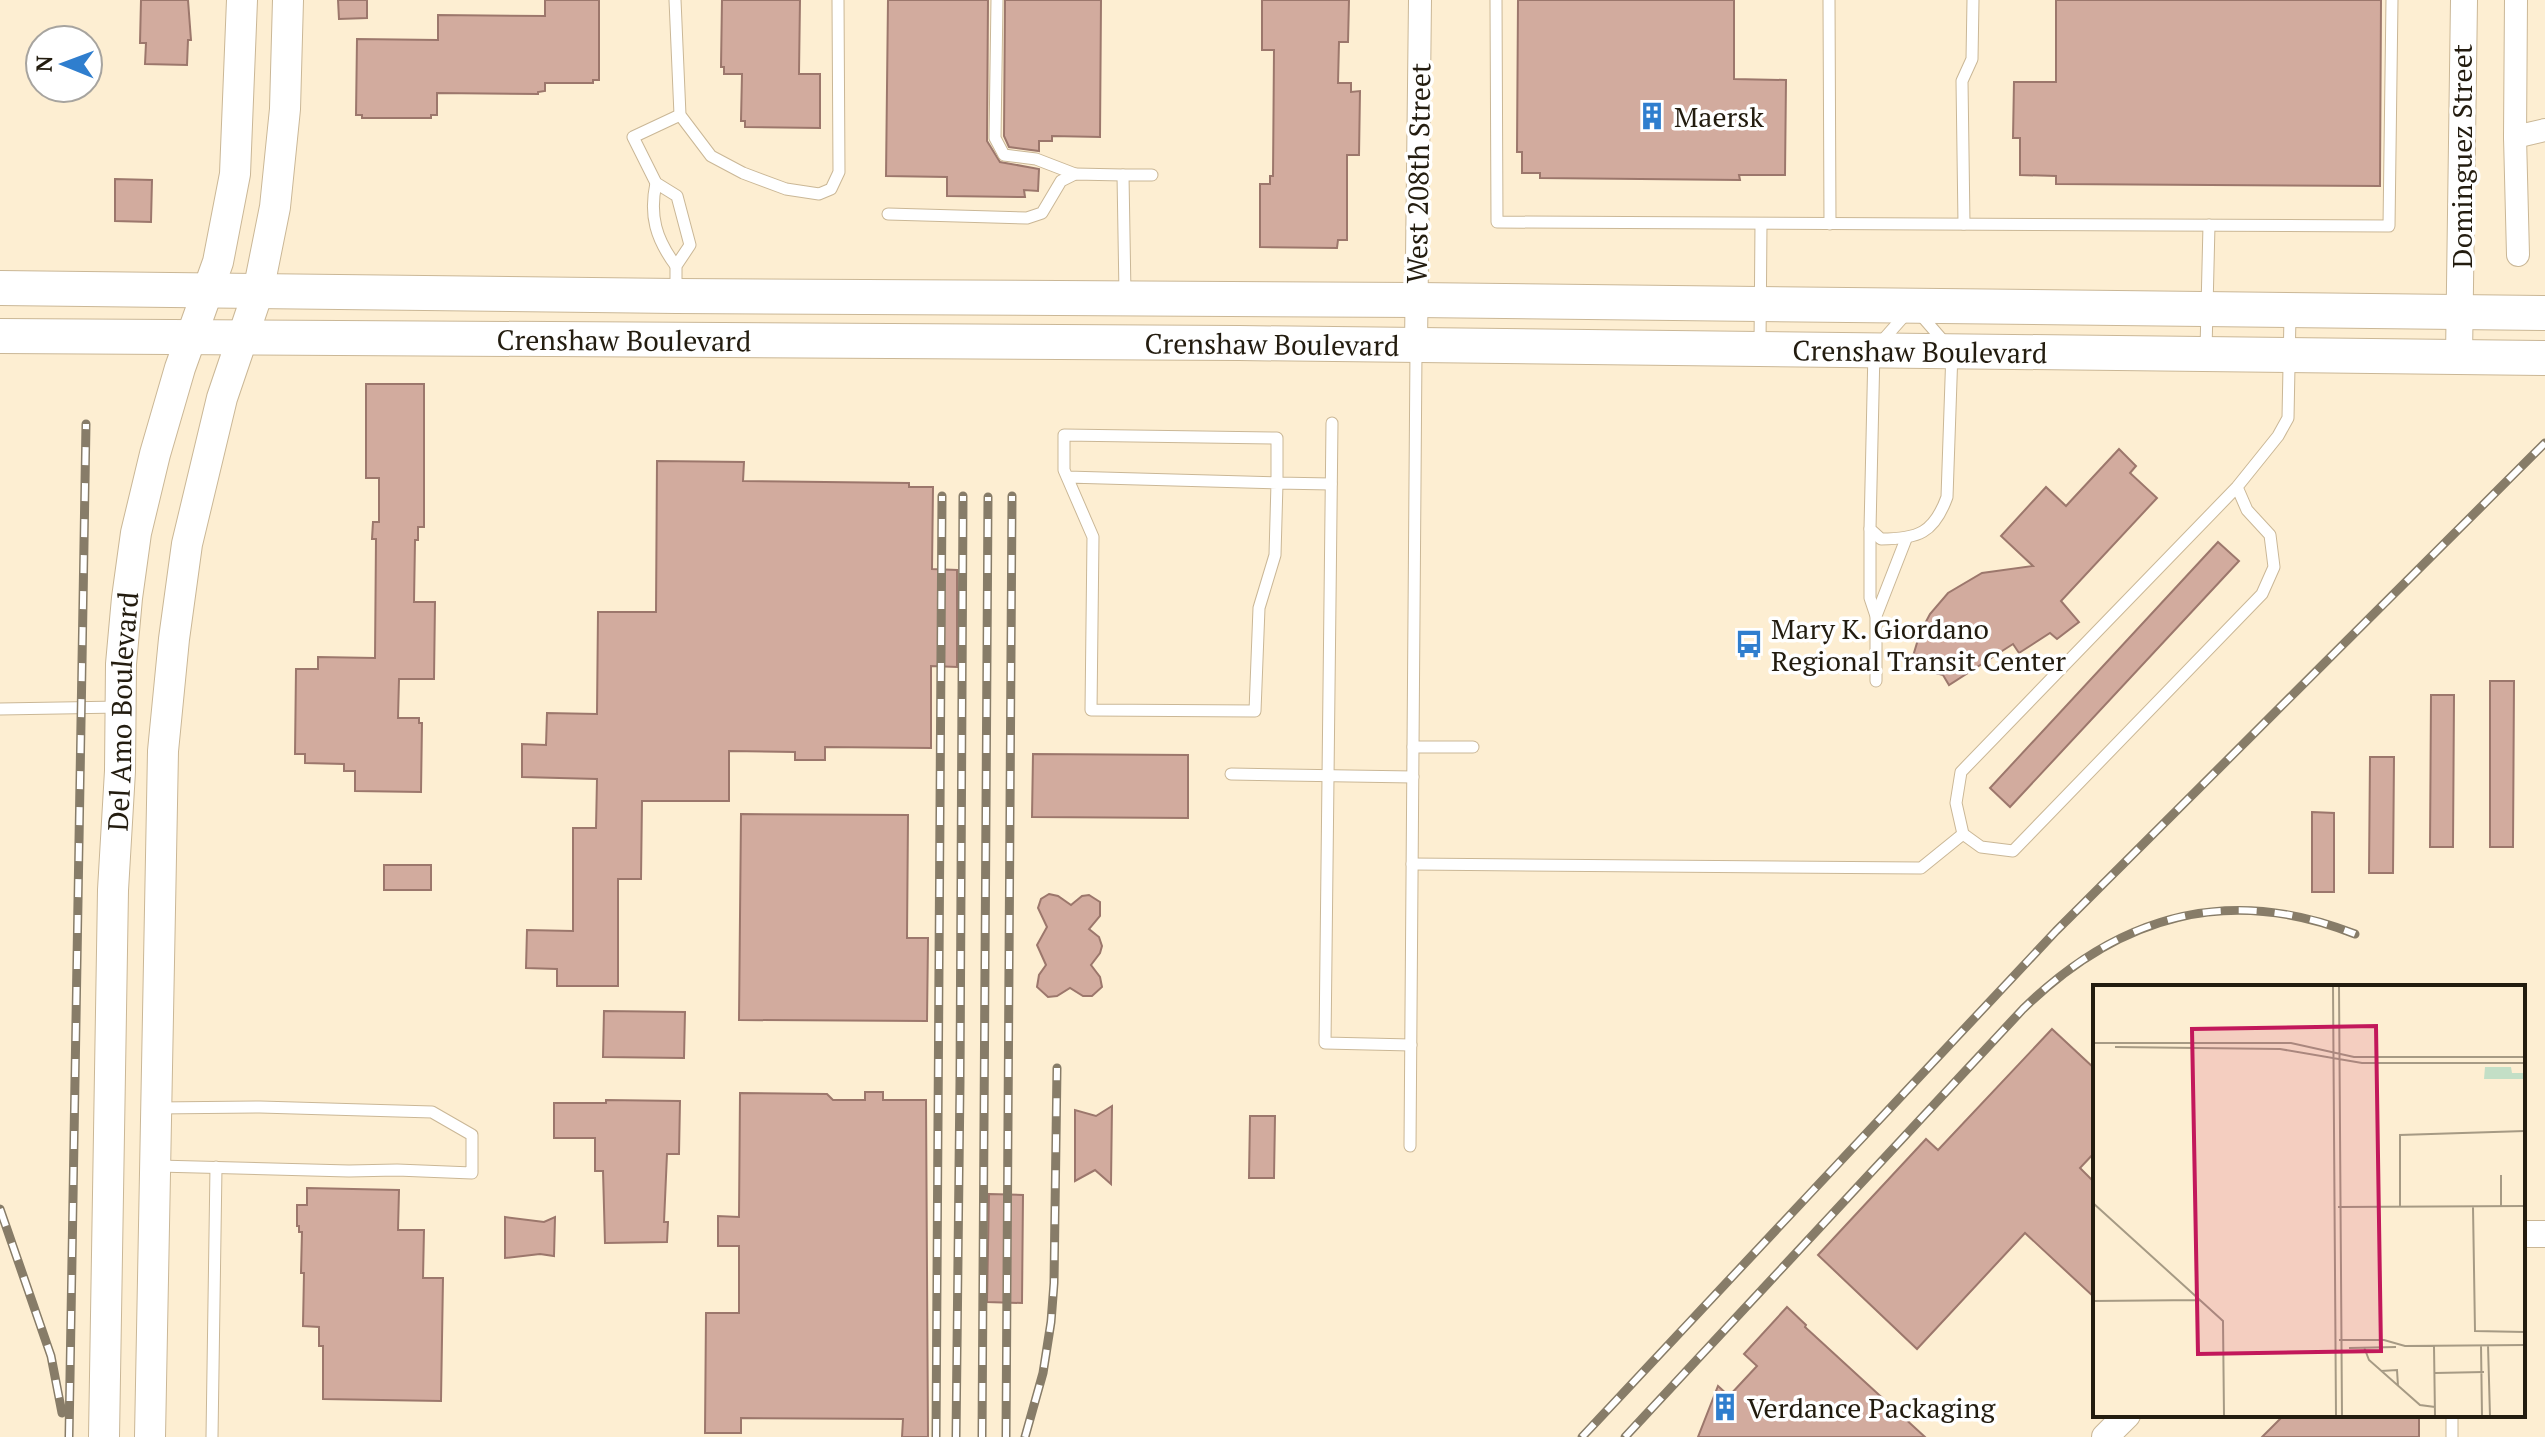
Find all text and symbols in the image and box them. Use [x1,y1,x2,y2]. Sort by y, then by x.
north arrow [24,24,104,104]
street label: Dominguez Street [2443,43,2480,268]
text: N [29,55,58,72]
street label: West 208th Street [1398,62,1438,284]
place label: Maersk [1674,98,1764,135]
building icon: Maersk [1637,101,1667,131]
street label: Crenshaw Boulevard [496,320,752,359]
street label: Crenshaw Boulevard [1144,324,1400,363]
street label: Crenshaw Boulevard [1792,331,2048,371]
street label: Del Amo Boulevard [98,590,146,832]
place label: Mary K. Giordano Regional Transit Center [1771,610,2066,679]
bus stop icon: Mary K. Giordano Regional Transit Center [1734,629,1764,659]
inset map [2093,985,2525,1417]
place label: Verdance Packaging [1747,1389,1996,1426]
building icon: Verdance Packaging [1710,1392,1740,1422]

